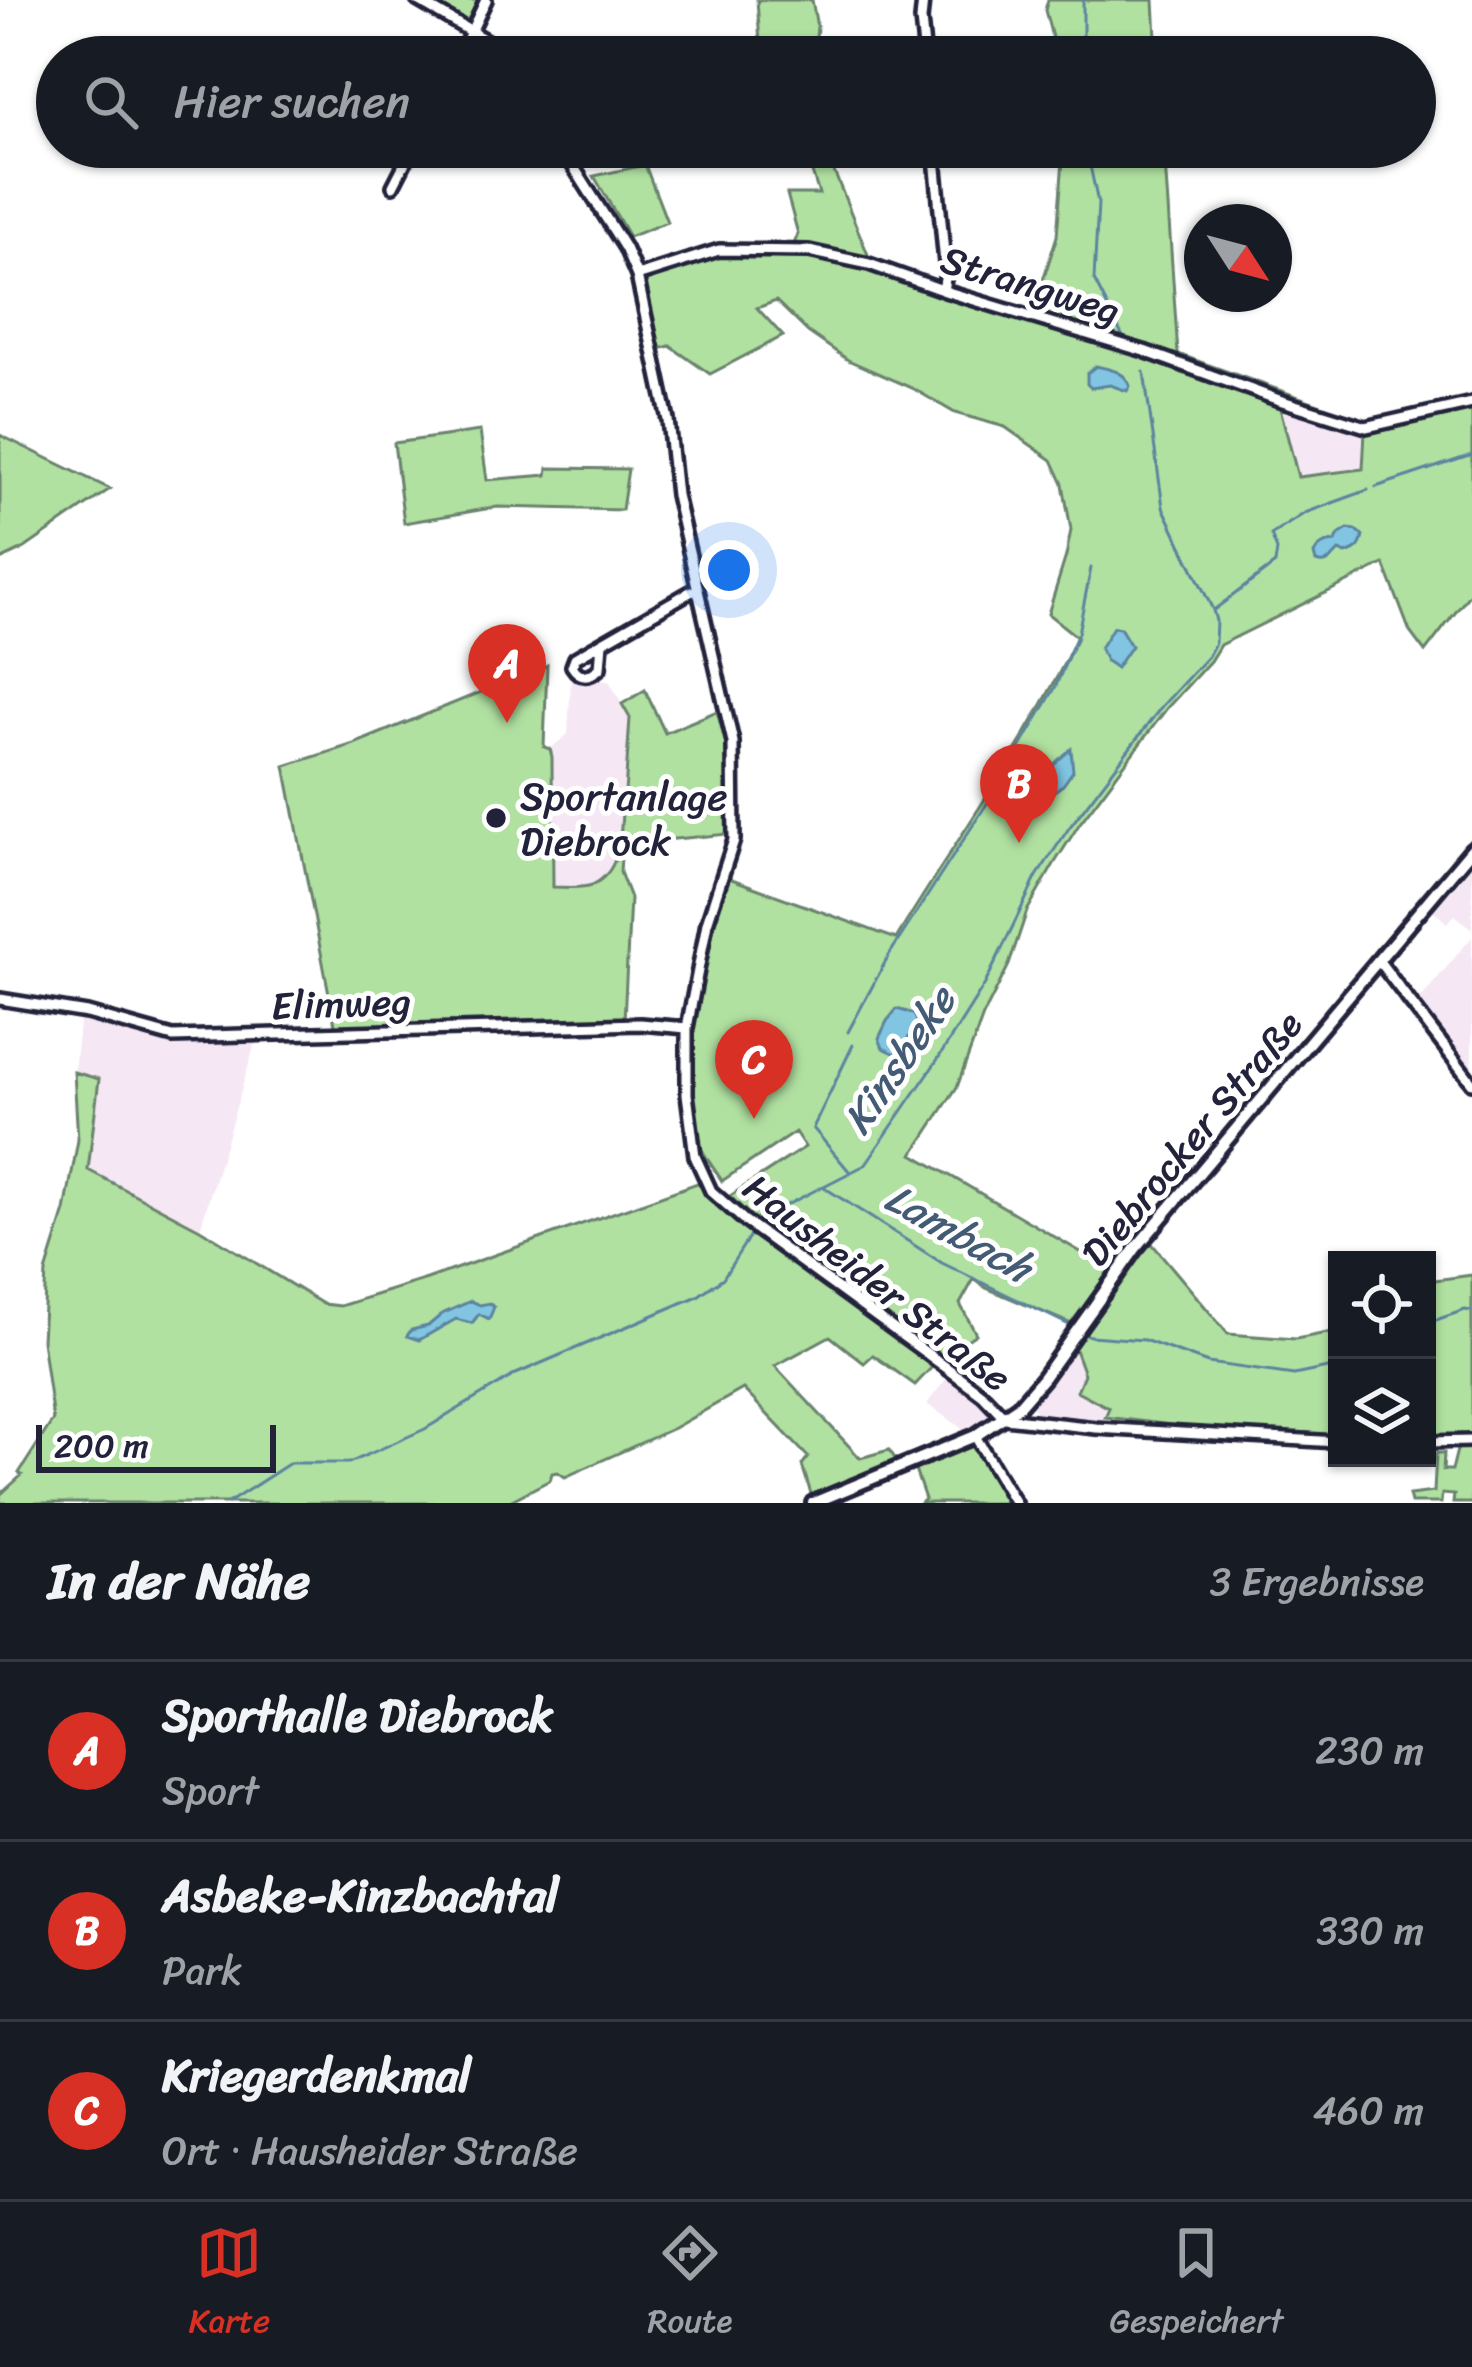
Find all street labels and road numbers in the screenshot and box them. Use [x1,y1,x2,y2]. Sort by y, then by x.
street label: Strangweg [932,224,1129,344]
street label: Elimweg [270,967,412,1040]
street label: Diebrocker Straße [1063,994,1320,1283]
street label: Hausheider Straße [728,1155,1028,1410]

